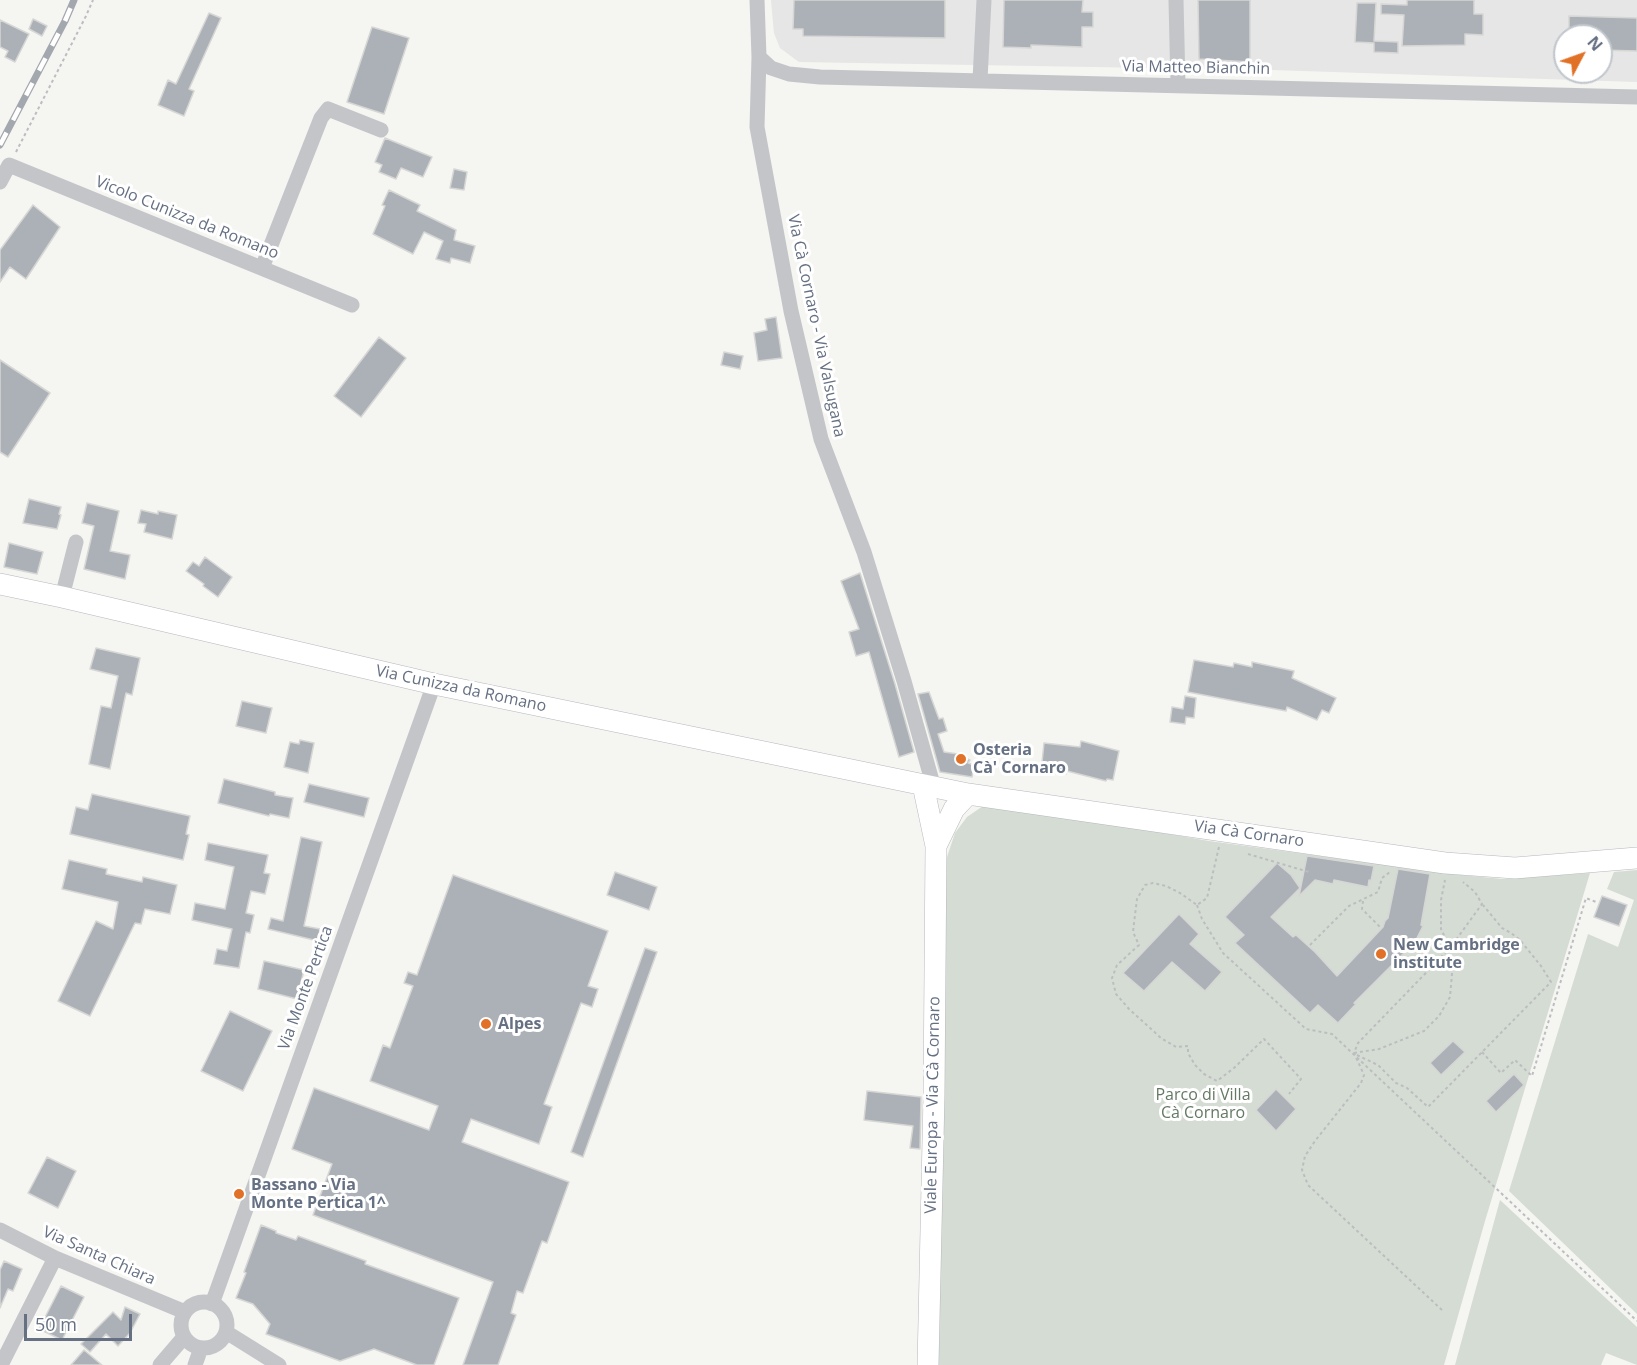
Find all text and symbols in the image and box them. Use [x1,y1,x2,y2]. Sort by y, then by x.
north arrow [1553,24,1613,84]
text: N [1582,31,1608,56]
street label: Via Matteo Bianchin [1122,57,1270,79]
street label: Vicolo Cunizza da Romano [93,172,281,264]
street label: Via Cà Cornaro - Via Valsugana [783,213,849,439]
street label: Via Cunizza da Romano [374,662,548,716]
place label: Osteria Cà' Cornaro [973,740,1066,778]
marker: Osteria Cà' Cornaro [954,752,968,766]
street label: Via Cà Cornaro [1193,817,1305,851]
street label: Via Monte Pertica [275,923,337,1053]
place label: New Cambridge institute [1393,935,1520,973]
marker: New Cambridge institute [1374,947,1388,961]
street label: Viale Europa - Via Cà Cornaro [922,996,944,1214]
place label: Alpes [498,1014,541,1034]
marker: Alpes [479,1017,493,1031]
park label: Parco di Villa Cà Cornaro [1155,1085,1251,1123]
place label: Bassano - Via Monte Pertica 1^ [251,1175,386,1213]
marker: Bassano - Via Monte Pertica 1^ [232,1187,246,1201]
street label: Via Santa Chiara [40,1223,158,1289]
scale bar [27,1302,135,1340]
text: 50 m [35,1312,77,1336]

